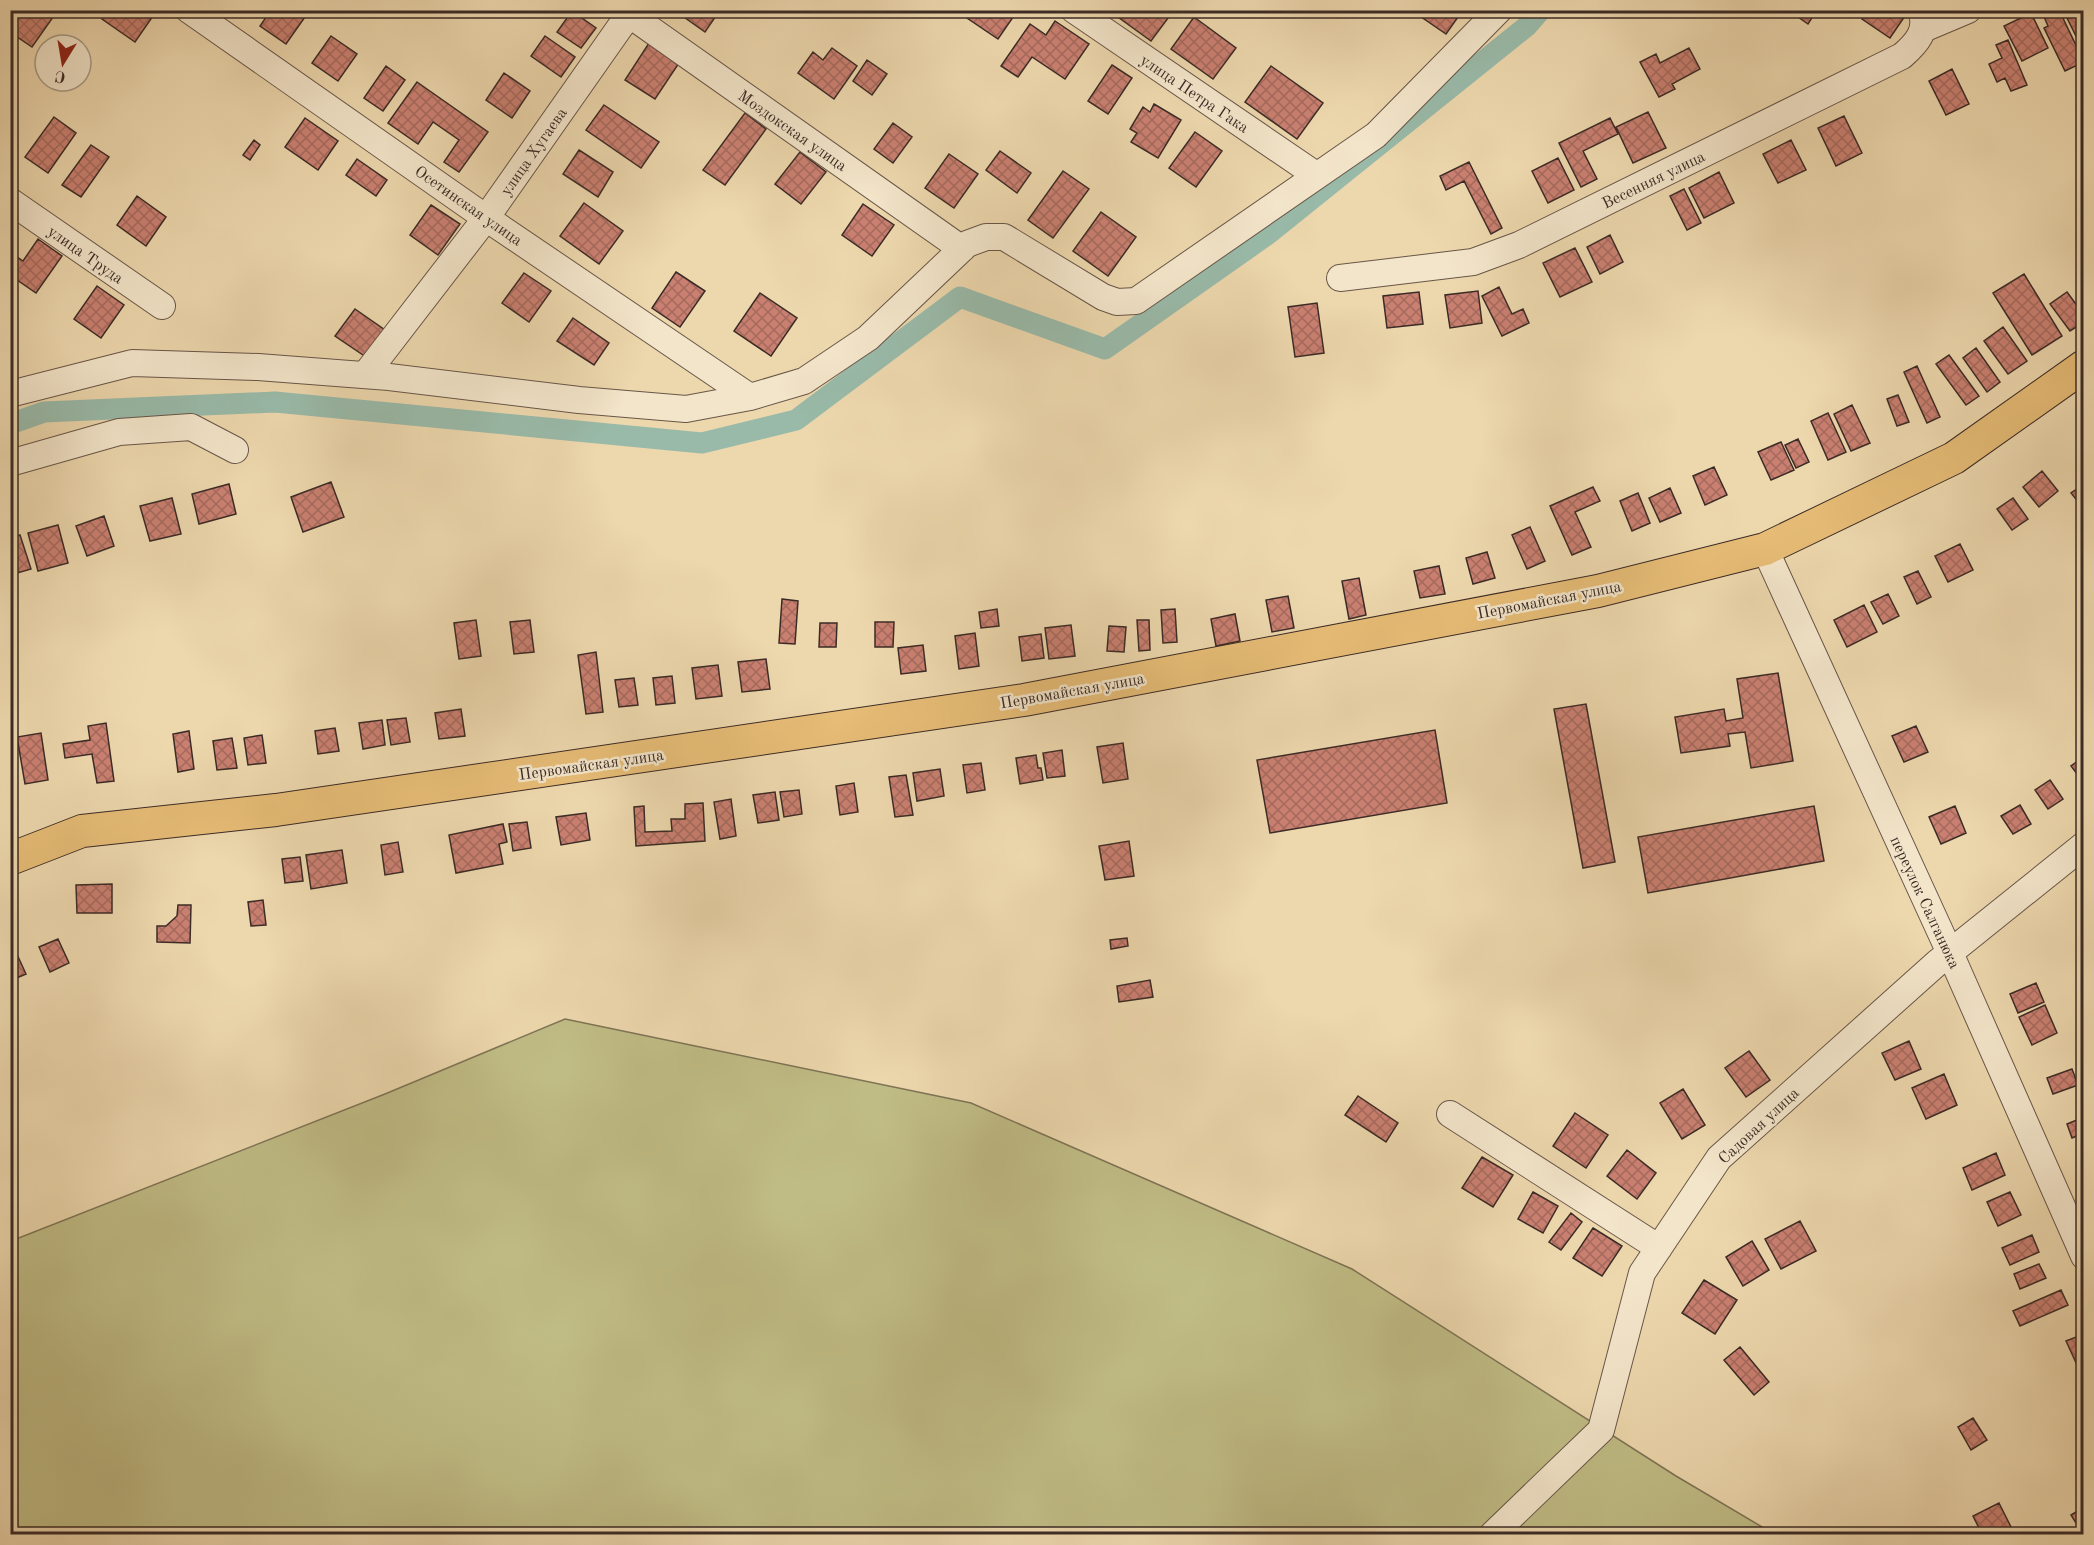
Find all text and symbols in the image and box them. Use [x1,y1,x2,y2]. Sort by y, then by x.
north arrow [33,33,93,93]
street label: улица Петра Гака [1137,53,1251,137]
text: С [54,67,67,85]
street label: Моздокская улица [735,88,849,175]
street label: улица Хугаева [498,105,571,199]
street label: Весенняя улица [1600,149,1708,213]
street label: Осетинская улица [411,164,525,250]
street label: улица Труда [44,224,126,288]
street label: Первомайская улица [1476,579,1623,623]
street label: Первомайская улица [999,671,1146,713]
street label: Первомайская улица [518,748,665,784]
street label: переулок Салганюка [1886,834,1962,972]
street label: Садовая улица [1716,1085,1803,1168]

